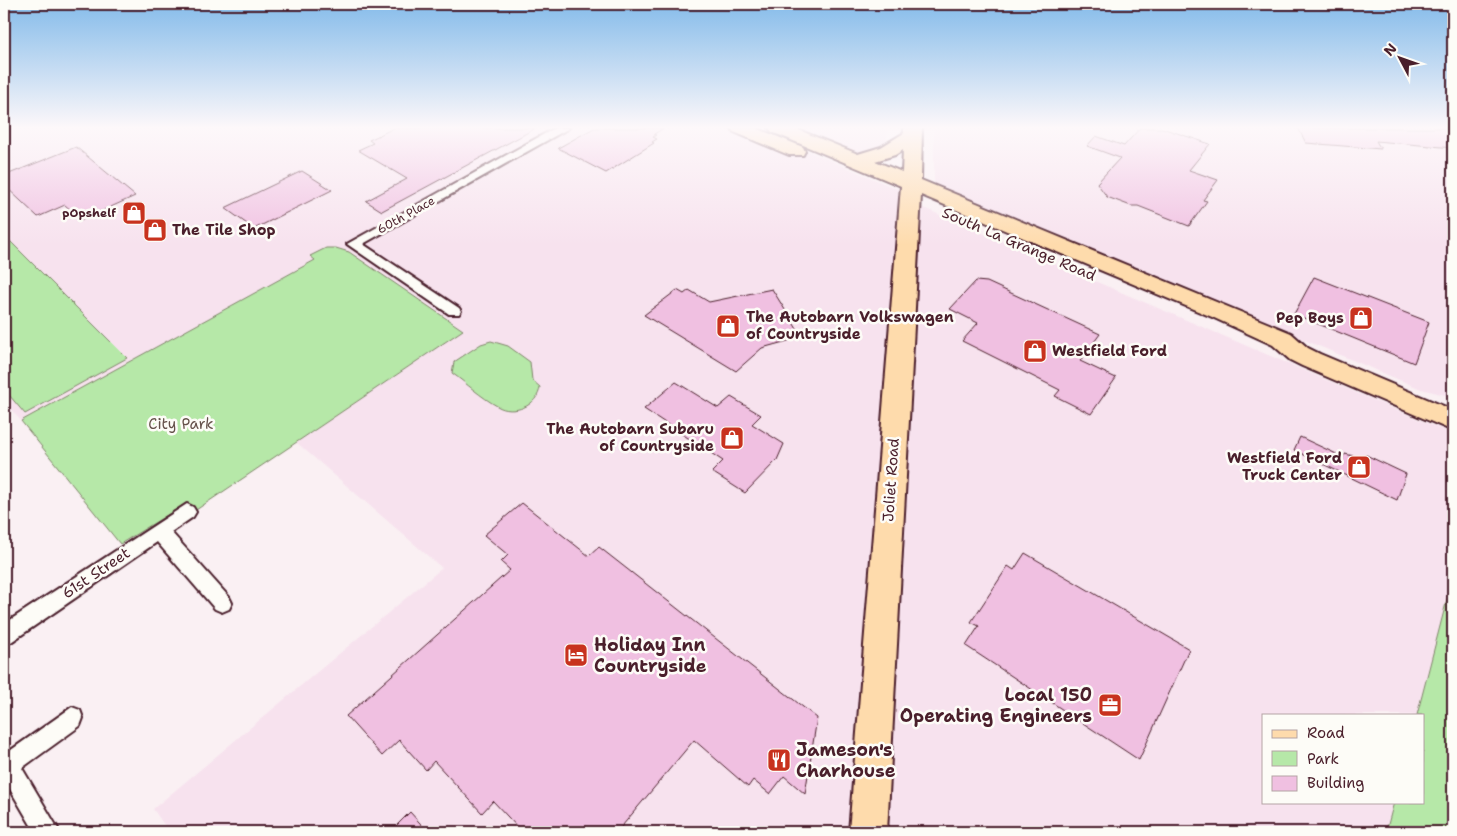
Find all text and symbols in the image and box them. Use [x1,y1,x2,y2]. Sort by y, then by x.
north arrow [1374,32,1424,82]
text: N [1380,39,1401,60]
street label: 60th Place [374,192,438,237]
shop icon: pOpshelf [121,200,147,226]
street label: South La Grange Road [939,202,1099,286]
place label: pOpshelf [62,205,116,221]
shop icon: The Tile Shop [142,217,168,243]
place label: The Tile Shop [172,220,276,240]
shop icon: Pep Boys [1348,305,1374,331]
place label: The Autobarn Volkswagen of Countryside [746,307,954,344]
place label: Pep Boys [1276,308,1344,328]
shop icon: The Autobarn Volkswagen of Countryside [715,313,741,339]
shop icon: Westfield Ford [1022,338,1048,364]
place label: Westfield Ford [1052,341,1167,361]
park label: City Park [148,414,214,434]
place label: The Autobarn Subaru of Countryside [546,419,714,456]
shop icon: The Autobarn Subaru of Countryside [719,425,745,451]
street label: Joliet Road [878,437,904,523]
place label: Westfield Ford Truck Center [1227,448,1342,485]
shop icon: Westfield Ford Truck Center [1346,454,1372,480]
street label: 61st Street [58,543,134,603]
place label: Holiday Inn Countryside [594,633,707,678]
hotel icon: Holiday Inn Countryside [563,642,589,668]
place label: Local 150 Operating Engineers [900,683,1092,728]
office icon: Local 150 Operating Engineers [1097,692,1123,718]
legend [1262,714,1424,804]
text: Road [1307,723,1345,743]
place label: Jameson's Charhouse [796,738,896,783]
restaurant icon: Jameson's Charhouse [766,747,792,773]
text: Park [1307,749,1339,769]
text: Building [1307,773,1364,793]

